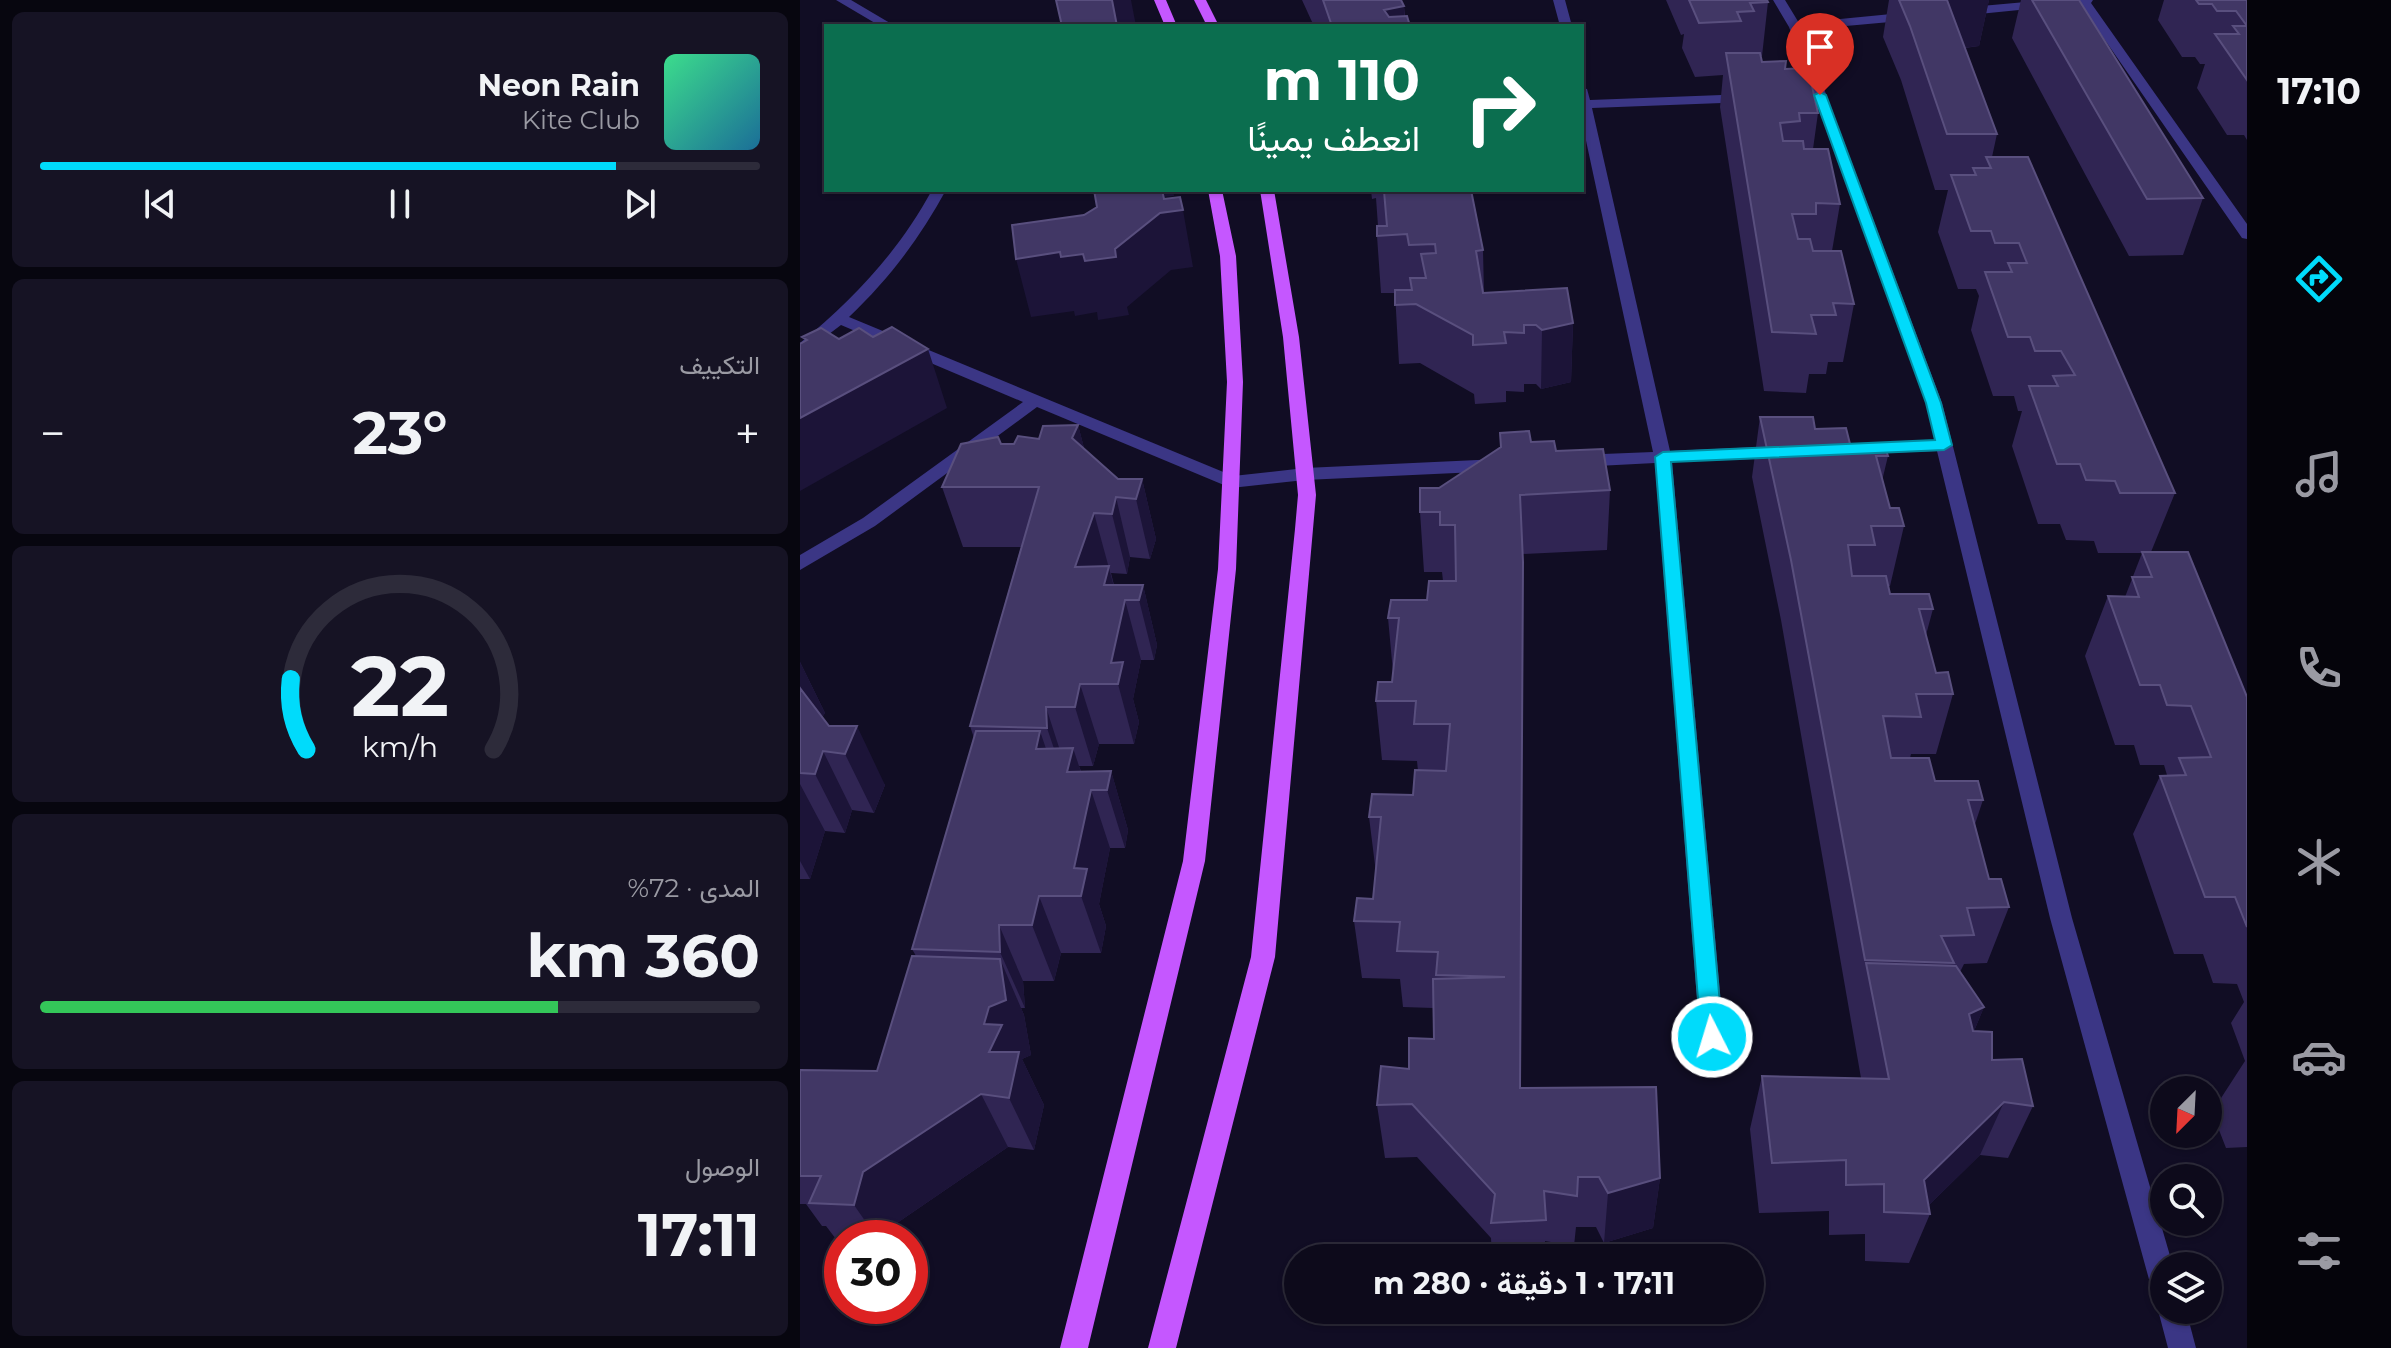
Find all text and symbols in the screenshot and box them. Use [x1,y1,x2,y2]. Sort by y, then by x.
pin [1786,13,1854,95]
icon: arrive [1798,25,1842,69]
text: 110 m [1263,46,1420,114]
icon: right [1448,56,1552,160]
text: Neon Rain [478,67,640,104]
text: 17:10 [2277,69,2361,113]
text: Kite Club [522,104,640,136]
text: انعطف يمينًا [1247,116,1420,160]
icon: previous [138,182,182,226]
icon: pause [378,182,422,226]
icon: next [618,182,662,226]
icon: directions [2291,251,2347,307]
text: التكييف [679,349,760,381]
text: 23° [352,396,448,469]
text: − [40,406,65,460]
text: + [735,406,760,460]
icon: music [2291,446,2347,502]
text: 22 [351,635,449,737]
icon: phone [2291,640,2347,696]
text: km/h [362,729,438,764]
icon: climate [2291,834,2347,890]
text: المدى · 72% [628,872,760,904]
text: 360 km [527,919,760,992]
position arrow [1670,995,1754,1079]
icon: car [2291,1029,2347,1085]
north arrow [2150,1076,2222,1148]
map controls [2150,1076,2222,1324]
text: الوصول [685,1151,760,1183]
button: search [2150,1164,2222,1236]
text: 17:11 [638,1198,760,1271]
speed limit sign: 30 [824,1220,928,1324]
icon: filters [2291,1223,2347,1279]
button: layers [2150,1252,2222,1324]
text: 17:11 · 1 دقيقة · 280 m [1373,1265,1675,1302]

